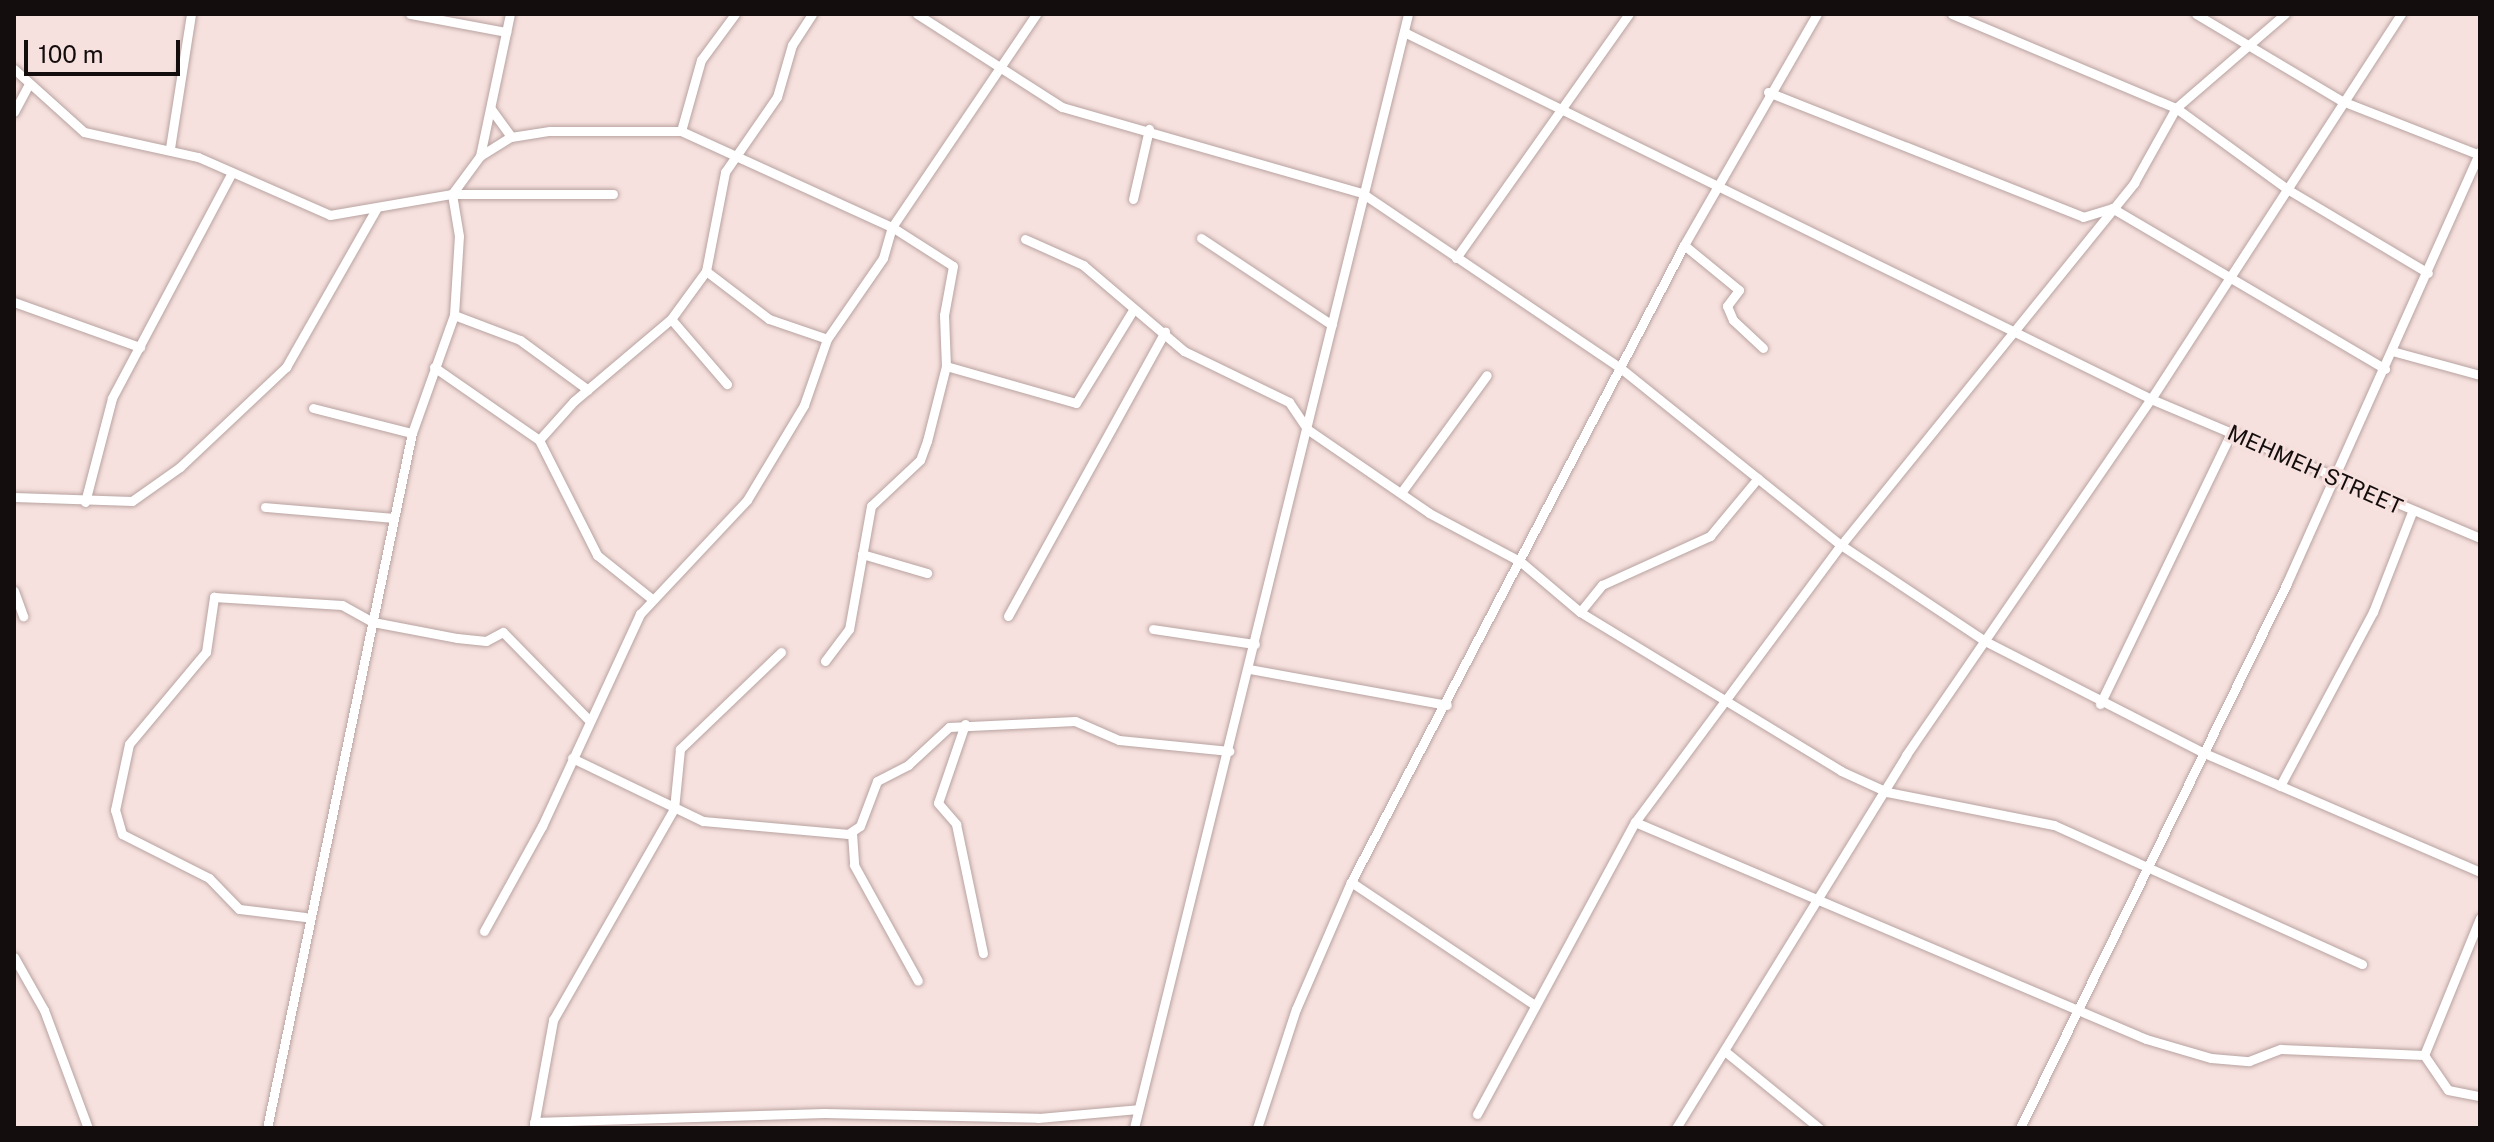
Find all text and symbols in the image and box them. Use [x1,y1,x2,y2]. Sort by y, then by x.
scale bar [28,24,184,74]
text: 100 m [38,40,104,68]
street label: MEHMEH STREET [2223,420,2407,520]

